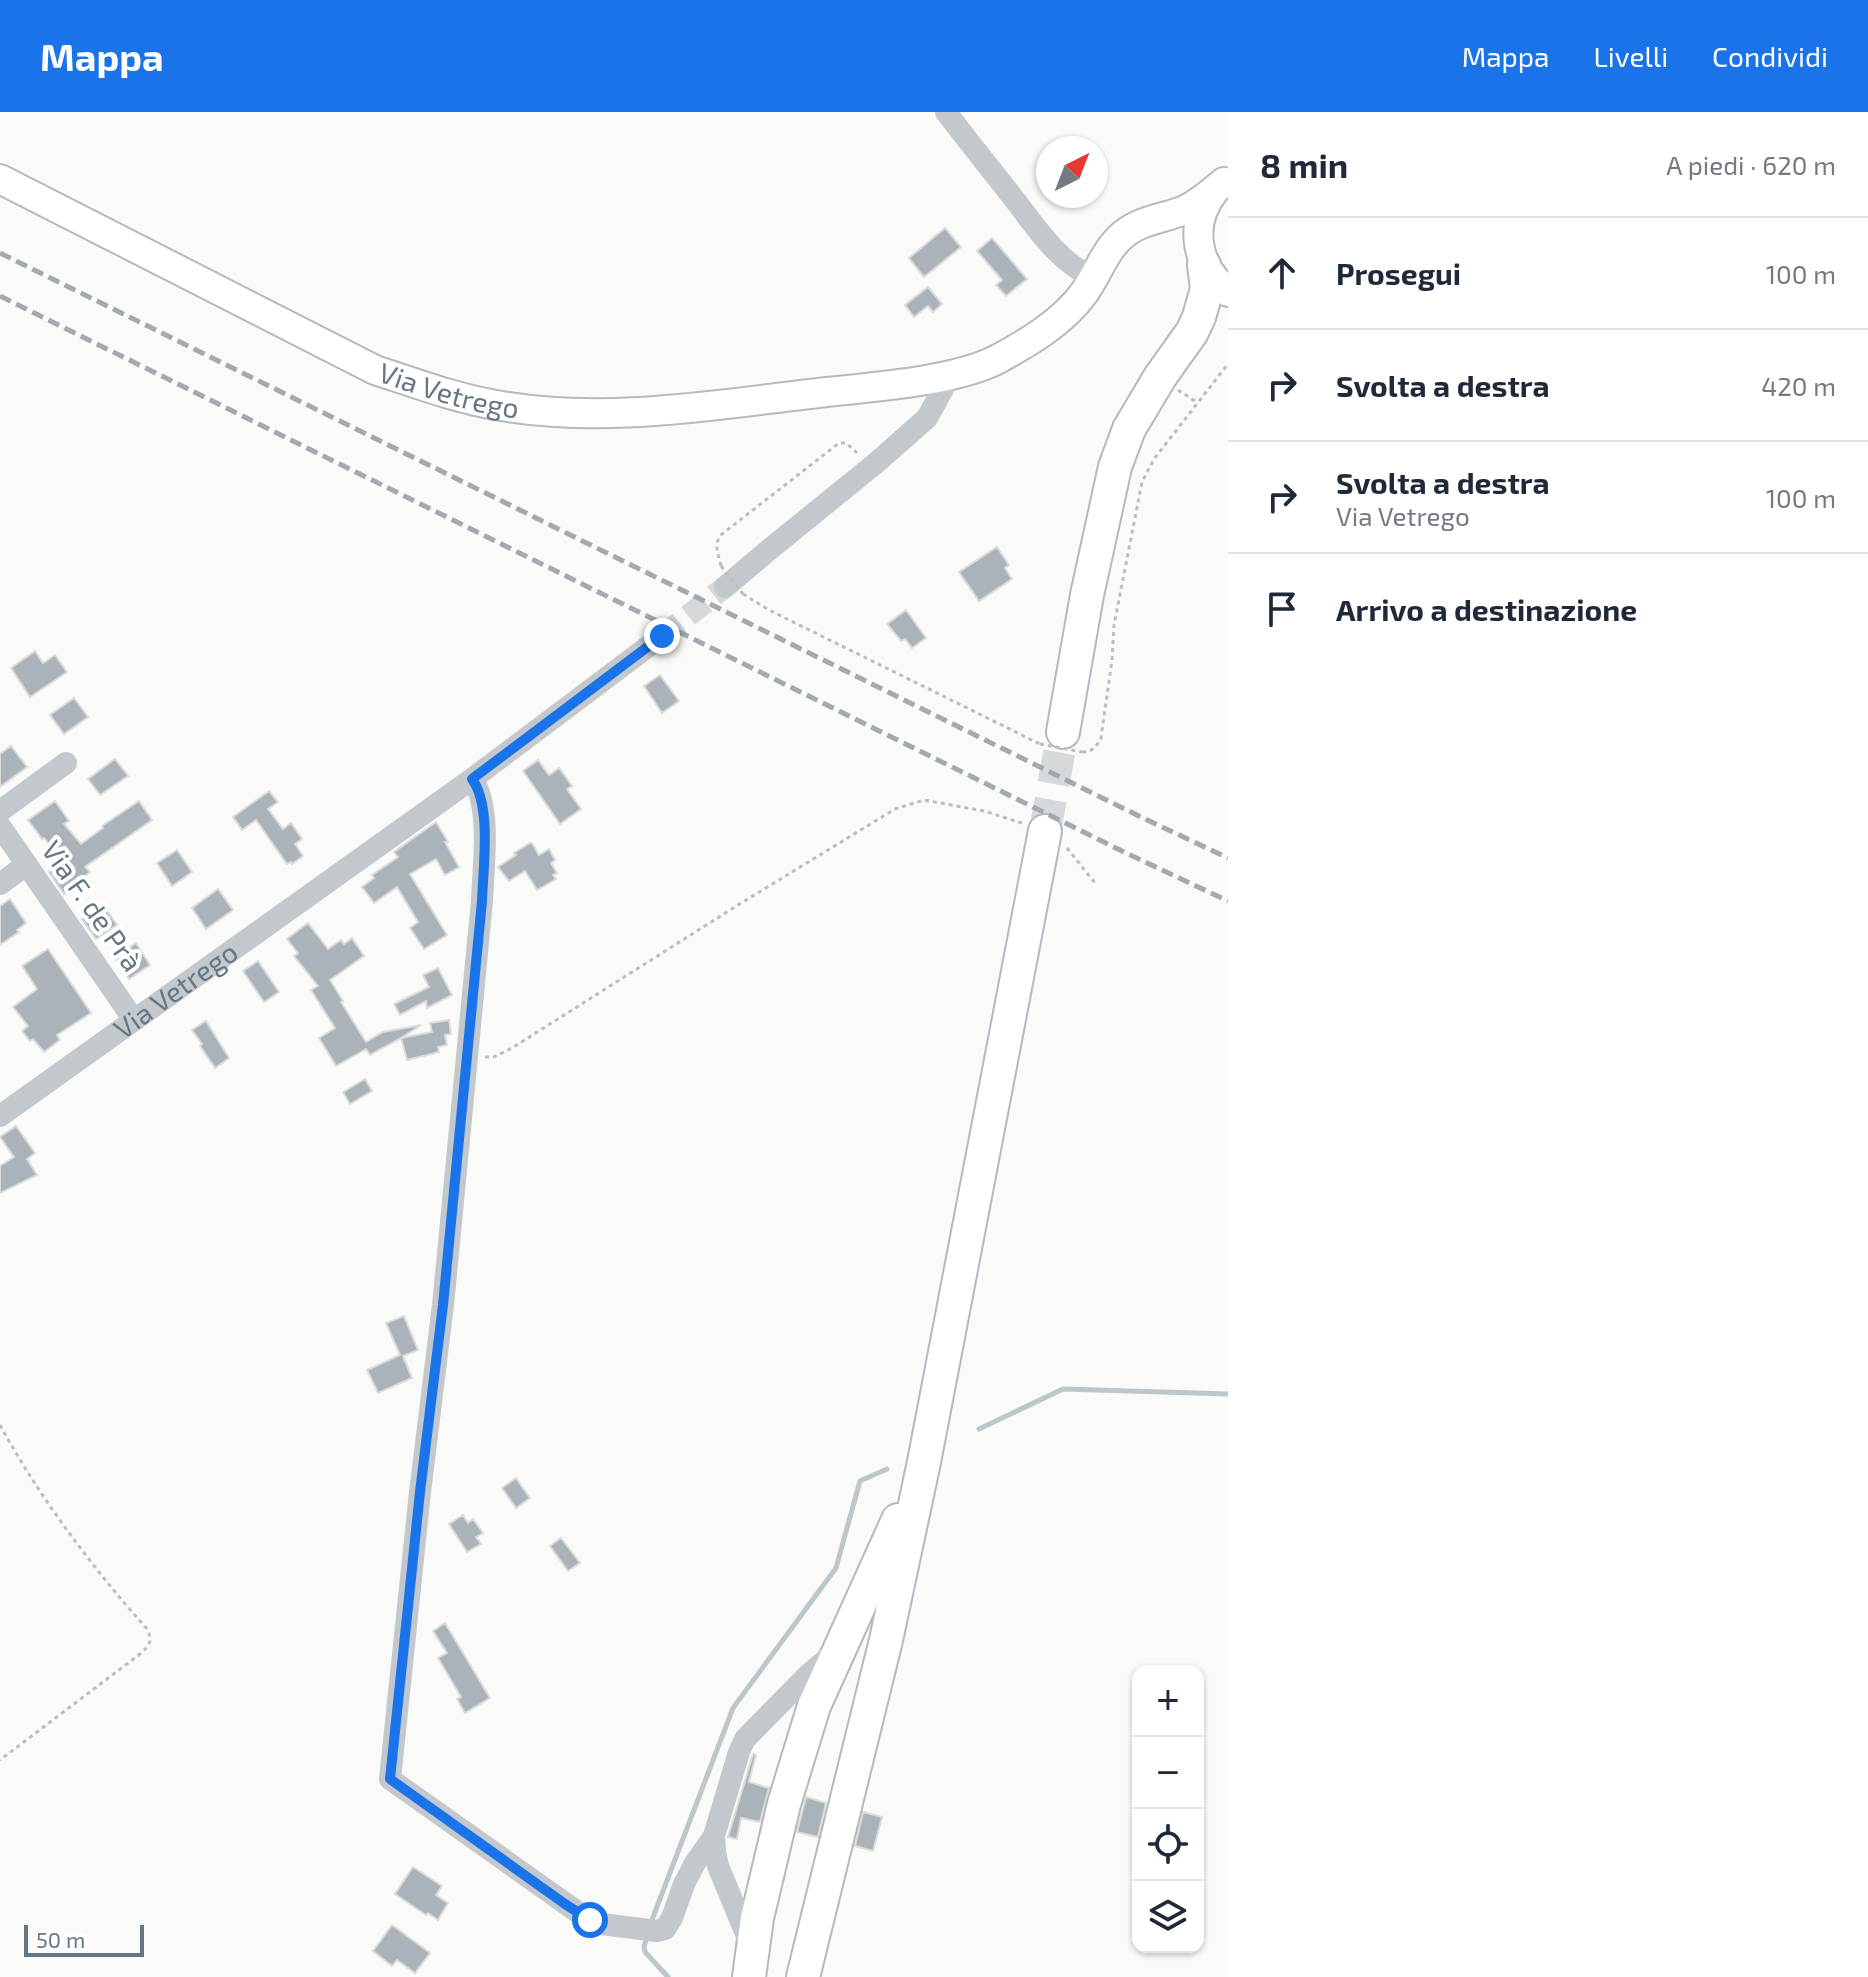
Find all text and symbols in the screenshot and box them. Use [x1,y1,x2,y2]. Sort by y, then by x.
text: Mappa [40,33,164,79]
text: Mappa [1462,39,1549,73]
text: Livelli [1593,39,1668,73]
text: Condividi [1712,39,1828,73]
north arrow [1036,136,1108,208]
text: 8 min [1260,144,1348,185]
text: A piedi · 620 m [1666,149,1836,180]
icon: ahead [1260,251,1304,295]
text: Prosegui [1336,255,1461,291]
text: 100 m [1766,258,1836,289]
street label: Via Vetrego [375,354,521,424]
icon: right [1260,363,1304,407]
text: Svolta a destra [1336,367,1550,403]
text: 420 m [1761,370,1836,401]
text: Svolta a destra [1336,464,1550,500]
icon: right [1260,475,1304,519]
text: 100 m [1766,482,1836,513]
text: Via Vetrego [1336,500,1470,531]
icon: arrive [1260,587,1304,631]
text: Arrivo a destinazione [1336,591,1637,627]
route end [644,618,680,654]
street label: Via F. de Prà [35,834,150,977]
street label: Via Vetrego [107,934,244,1045]
map controls [1132,1665,1204,1953]
button: + [1132,1665,1204,1737]
button: − [1132,1737,1204,1809]
button: locate [1132,1809,1204,1881]
button: layers [1132,1881,1204,1953]
route start [572,1902,608,1938]
scale bar [24,1921,144,1957]
text: 50 m [36,1926,85,1952]

